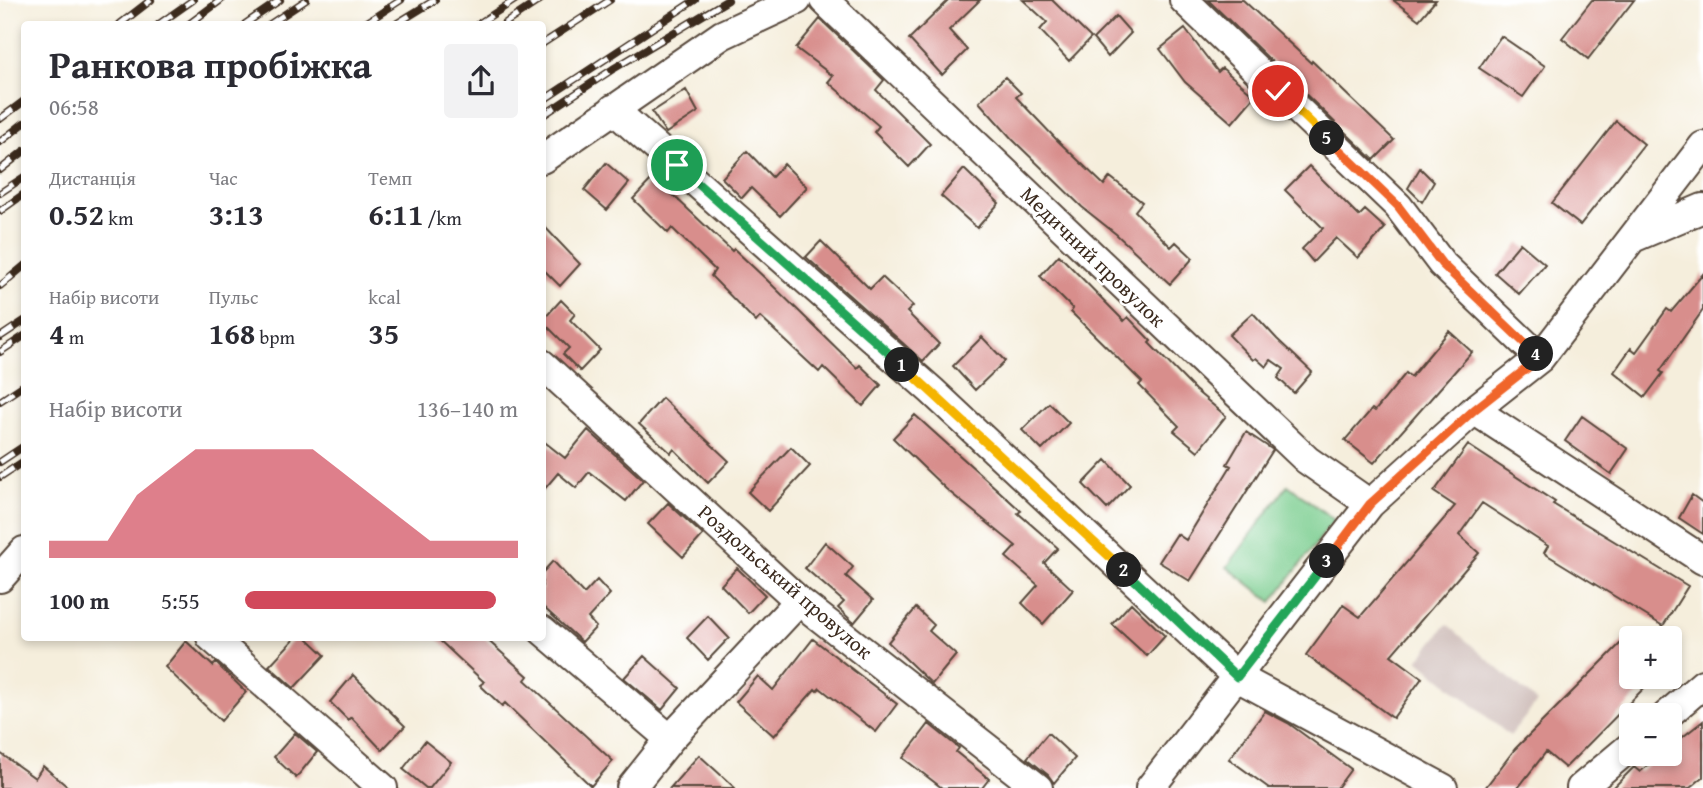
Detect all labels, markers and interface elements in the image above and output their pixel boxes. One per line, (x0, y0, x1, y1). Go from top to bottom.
text: Ранкова пробіжка (49, 36, 372, 92)
button: share (444, 44, 518, 118)
pin (1248, 61, 1308, 121)
icon: check (1259, 72, 1297, 110)
text: 06:58 (49, 90, 99, 123)
pin: 5 (1310, 120, 1344, 156)
text: 5 (1322, 123, 1331, 151)
pin (647, 135, 707, 195)
icon: arrive (658, 146, 696, 184)
text: Дистанція (49, 164, 136, 192)
text: Час (209, 164, 238, 192)
text: Темп (368, 164, 412, 192)
street label: Медичний провулок (1014, 179, 1173, 334)
text: 0.52 (49, 192, 104, 236)
text: 3:13 (209, 192, 264, 236)
text: 6:11 (368, 192, 423, 236)
text: km (104, 204, 133, 232)
text: /km (423, 204, 462, 232)
text: Набір висоти (49, 283, 159, 311)
text: Пульс (209, 283, 258, 311)
text: kcal (368, 283, 401, 311)
text: 4 (49, 311, 65, 355)
text: 168 (209, 311, 255, 355)
text: 35 (368, 311, 399, 355)
text: m (65, 323, 84, 351)
text: bpm (255, 323, 295, 351)
pin: 4 (1518, 336, 1554, 372)
text: 4 (1531, 339, 1540, 367)
pin: 1 (884, 348, 920, 382)
text: 1 (897, 350, 906, 378)
text: Набір висоти (49, 392, 183, 425)
text: 136–140 m (417, 392, 518, 425)
street label: Роздольський провулок (691, 497, 880, 666)
pin: 3 (1310, 544, 1344, 578)
text: 3 (1322, 546, 1331, 574)
pin: 2 (1106, 552, 1142, 588)
text: 2 (1119, 555, 1128, 583)
text: 100 m (49, 584, 110, 617)
text: 5:55 (161, 584, 200, 617)
map controls (1619, 626, 1682, 766)
button: + (1619, 626, 1682, 689)
button: − (1619, 703, 1682, 766)

